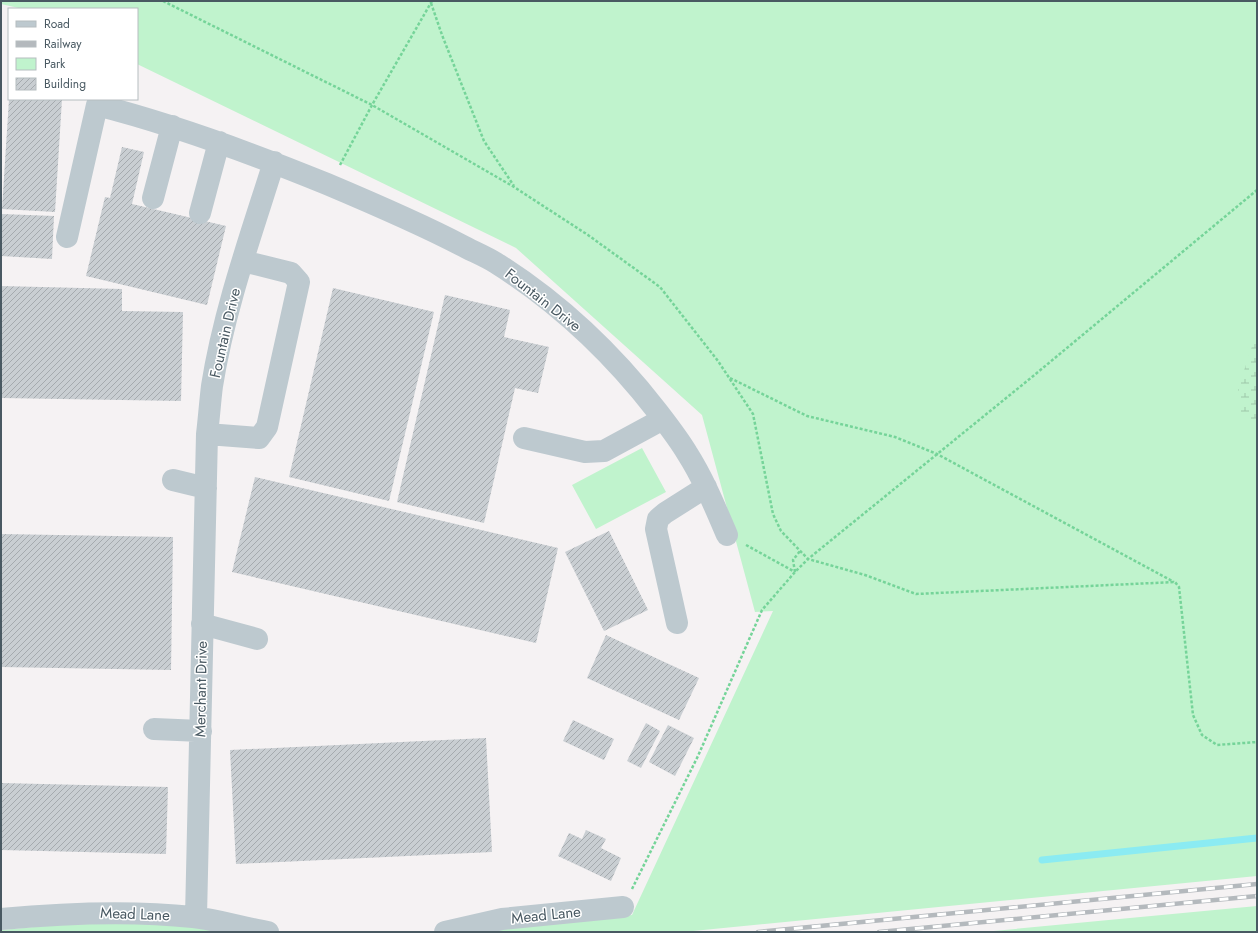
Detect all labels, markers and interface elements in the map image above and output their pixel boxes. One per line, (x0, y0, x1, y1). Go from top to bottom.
legend (8, 8, 138, 100)
text: Road (44, 15, 70, 33)
text: Railway (44, 35, 82, 53)
text: Park (44, 55, 66, 73)
text: Building (44, 75, 86, 93)
street label: Fountain Drive (500, 263, 586, 337)
street label: Fountain Drive (204, 286, 246, 380)
street label: Merchant Drive (189, 640, 213, 737)
street label: Mead Lane (510, 900, 582, 930)
street label: Mead Lane (100, 902, 170, 926)

